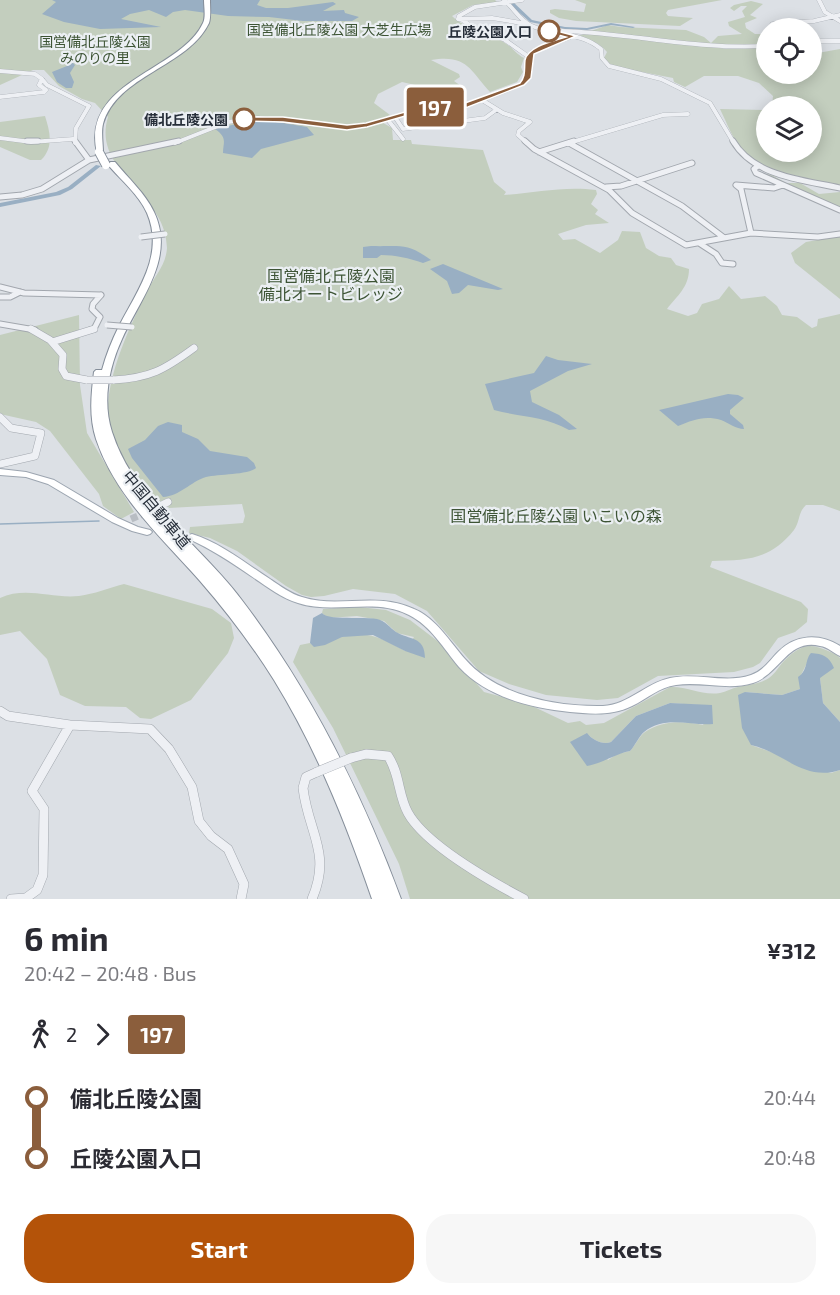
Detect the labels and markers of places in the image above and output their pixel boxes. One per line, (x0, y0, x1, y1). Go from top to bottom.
marker: 丘陵公園入口 (538, 20, 560, 42)
place label: 丘陵公園入口 (448, 23, 532, 40)
marker: 備北丘陵公園 (233, 108, 255, 130)
place label: 備北丘陵公園 (144, 111, 228, 128)

